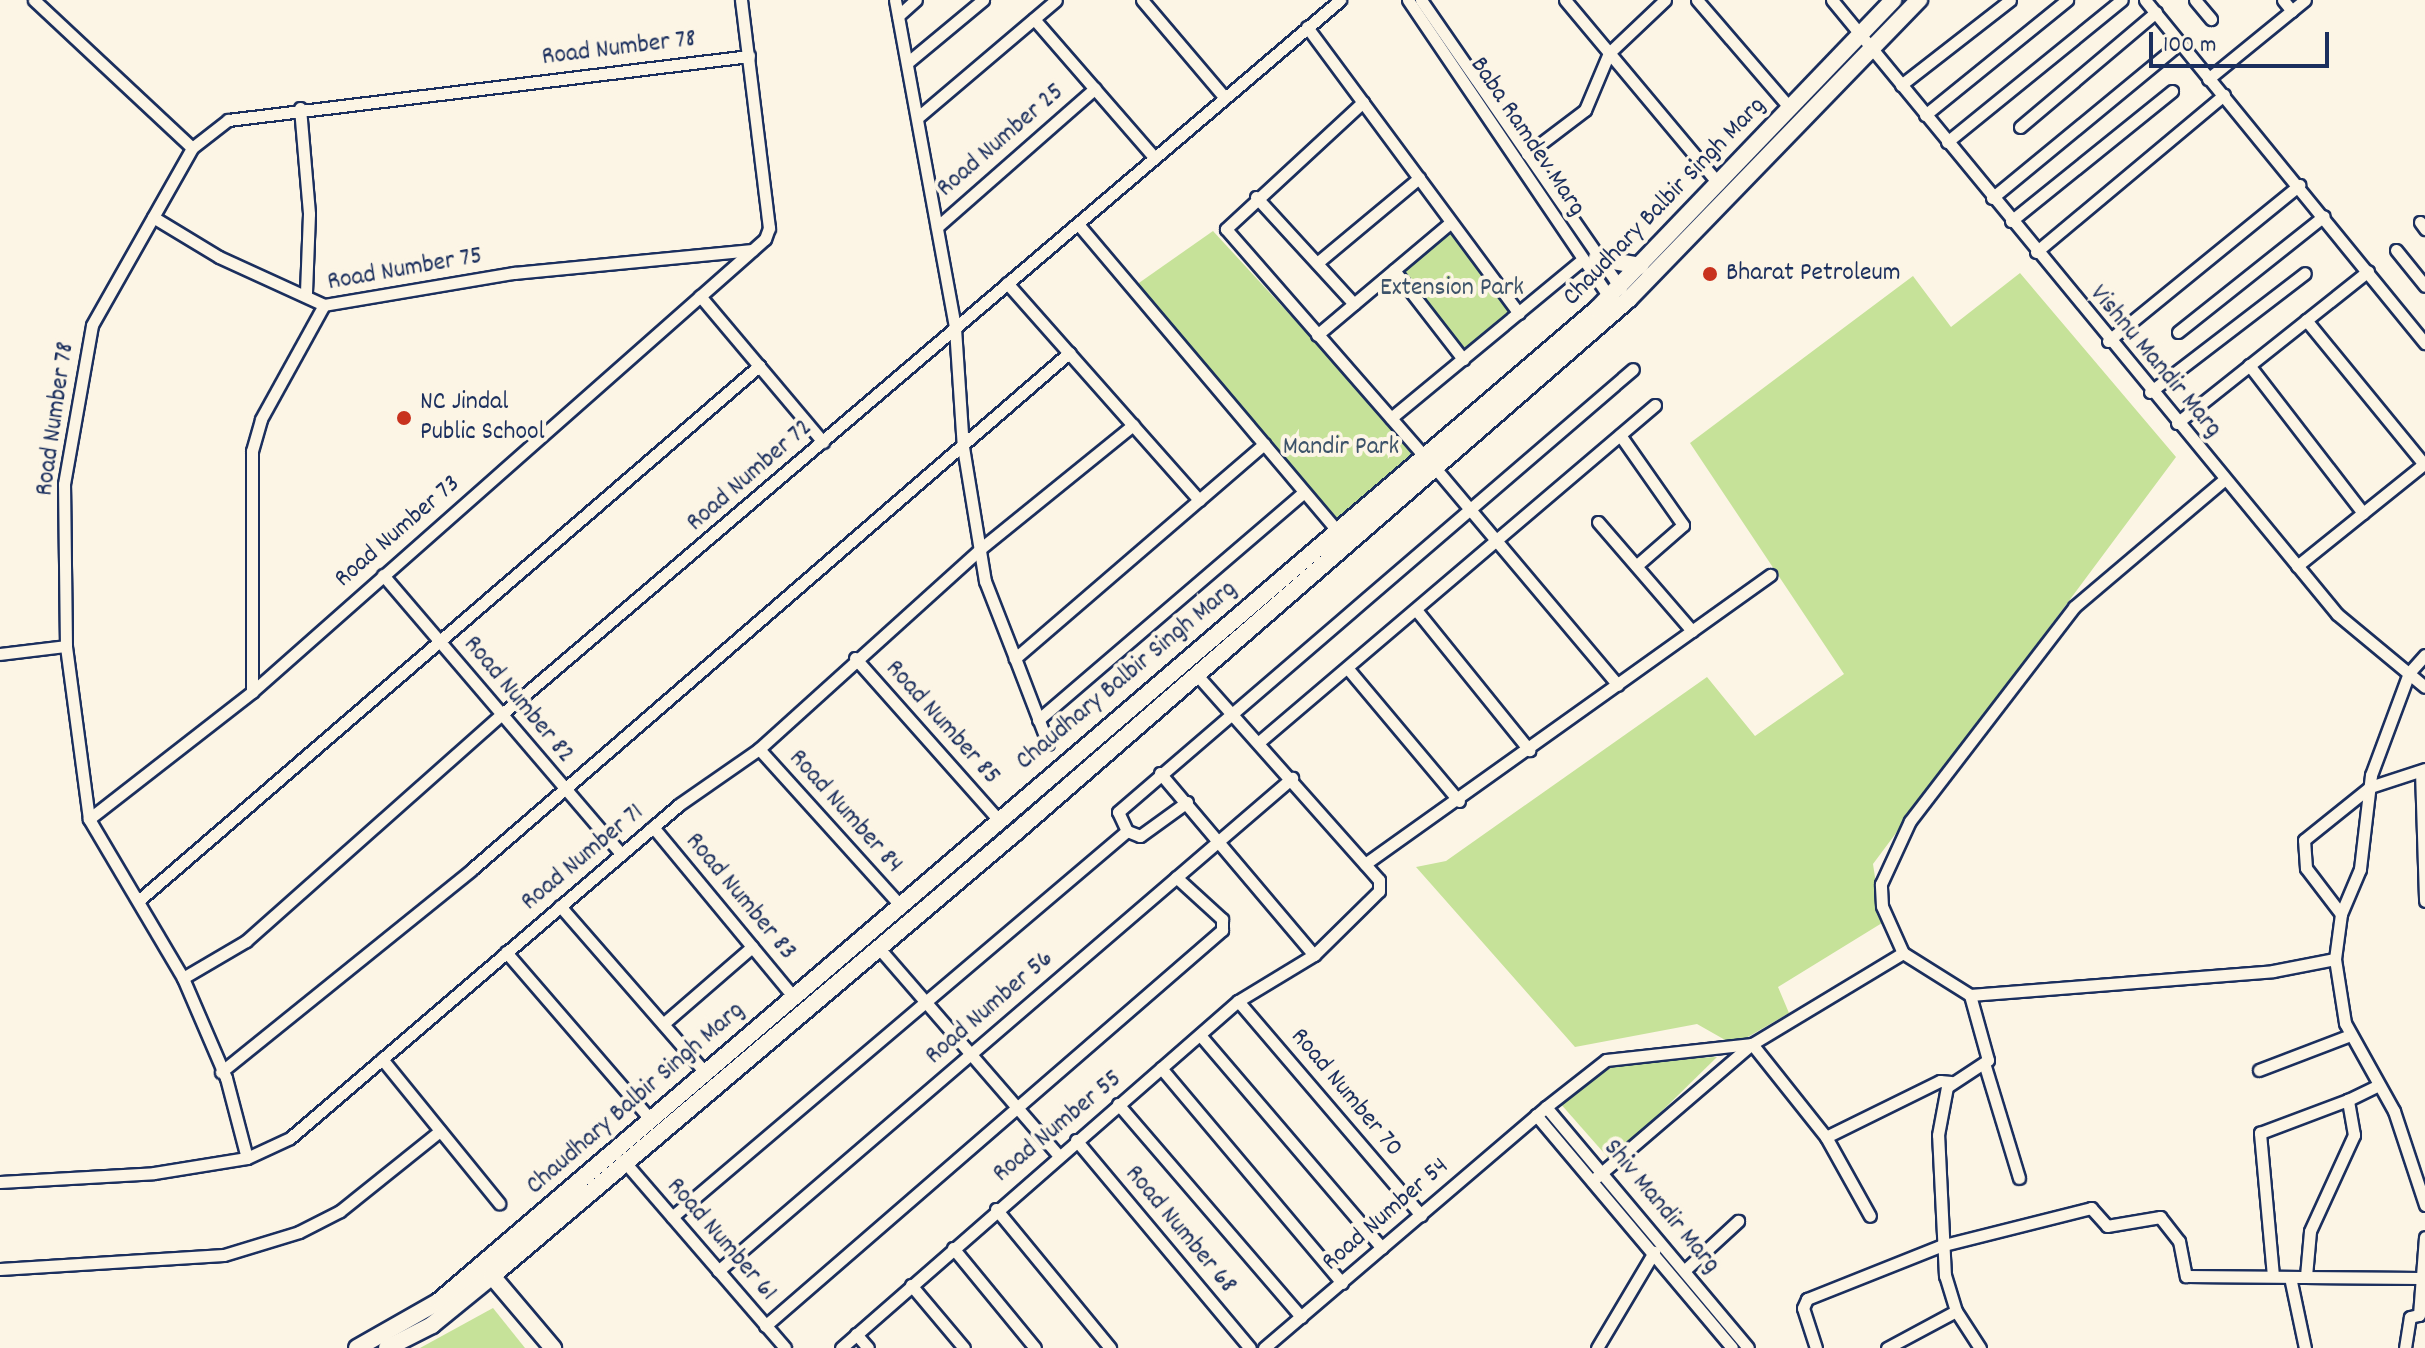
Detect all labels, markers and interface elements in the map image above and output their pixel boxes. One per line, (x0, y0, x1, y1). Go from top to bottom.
scale bar (2153, 16, 2333, 66)
street label: Road Number 78 (540, 24, 698, 74)
text: 100 m (2163, 29, 2216, 63)
street label: Baba Ramdev Marg (1462, 51, 1592, 223)
street label: Road Number 25 (931, 77, 1071, 205)
street label: Chaudhary Balbir Singh Marg (1557, 91, 1773, 313)
street label: Road Number 75 (325, 241, 485, 299)
place label: Bharat Petroleum (1726, 258, 1901, 290)
marker: Bharat Petroleum (1701, 265, 1719, 283)
park label: Extension Park (1380, 273, 1524, 305)
street label: Vishnu Mandir Marg (2082, 279, 2228, 445)
street label: Road Number 78 (30, 340, 82, 498)
place label: NC Jindal Public School (420, 387, 545, 448)
marker: NC Jindal Public School (395, 409, 413, 427)
street label: Road Number 72 (681, 413, 819, 539)
park label: Mandir Park (1283, 432, 1399, 464)
street label: Road Number 73 (329, 469, 467, 595)
street label: Chaudhary Balbir Singh Marg (1010, 574, 1244, 778)
street label: Road Number 82 (456, 630, 580, 770)
street label: Road Number 85 (878, 654, 1006, 792)
street label: Road Number 84 (781, 744, 909, 880)
street label: Road Number 71 (515, 798, 651, 918)
street label: Road Number 83 (678, 827, 802, 967)
street label: Road Number 56 (920, 944, 1060, 1072)
street label: Chaudhary Balbir Singh Marg (521, 996, 751, 1202)
street label: Road Number 70 (1283, 1022, 1409, 1164)
street label: Road Number 55 (987, 1064, 1129, 1190)
street label: Shiv Mandir Marg (1596, 1134, 1726, 1280)
street label: Road Number 54 (1316, 1152, 1456, 1278)
street label: Road Number 68 (1117, 1159, 1243, 1301)
street label: Road Number 61 (659, 1172, 783, 1308)

